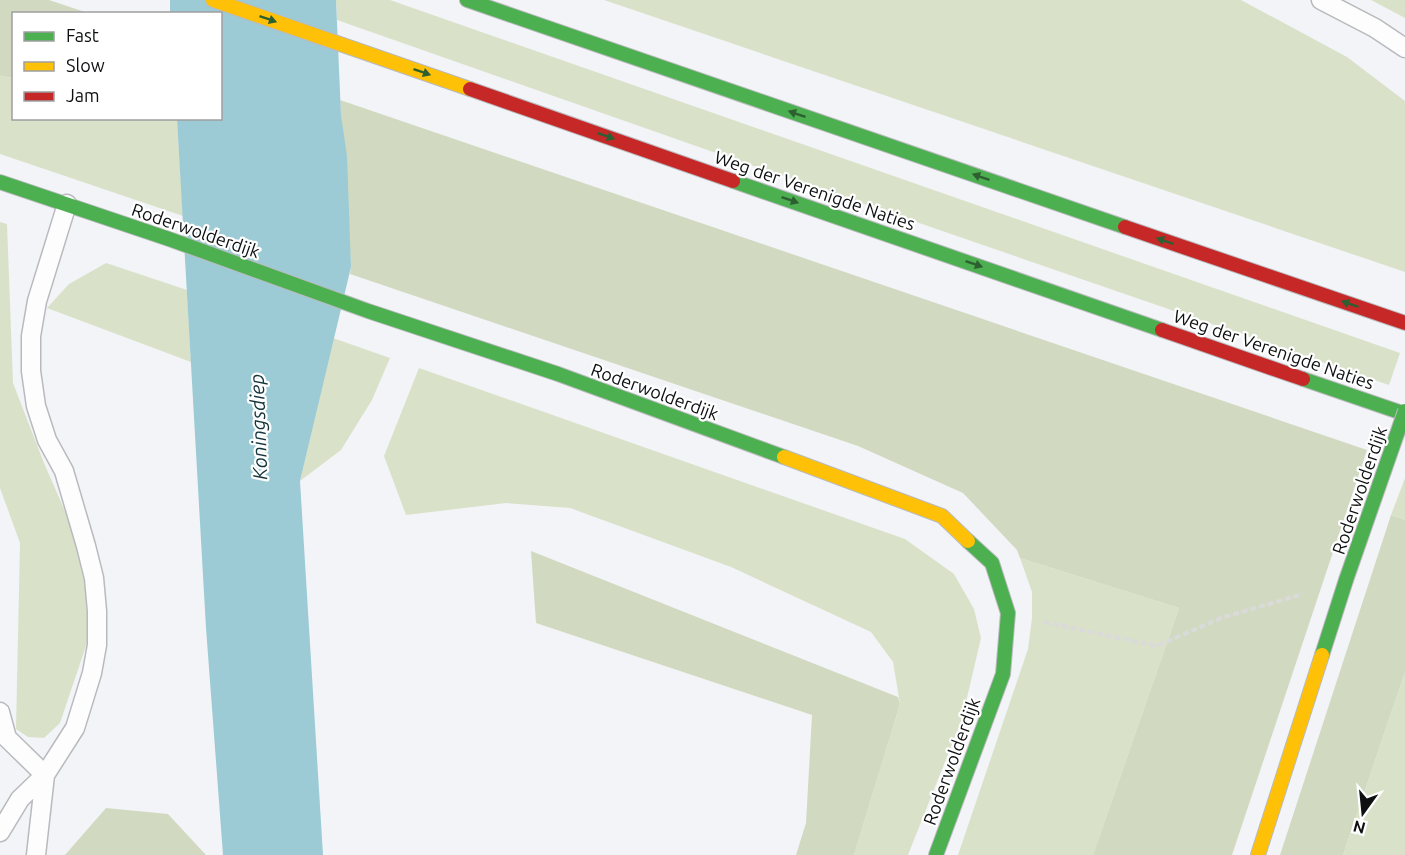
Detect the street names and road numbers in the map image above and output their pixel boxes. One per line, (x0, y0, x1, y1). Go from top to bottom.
street label: Weg der Verenigde Naties (712, 146, 918, 234)
street label: Roderwolderdijk (129, 199, 263, 261)
street label: Weg der Verenigde Naties (1171, 305, 1377, 393)
street label: Roderwolderdijk (589, 359, 721, 423)
street label: Roderwolderdijk (1328, 423, 1390, 557)
street label: Roderwolderdijk (919, 695, 983, 827)

